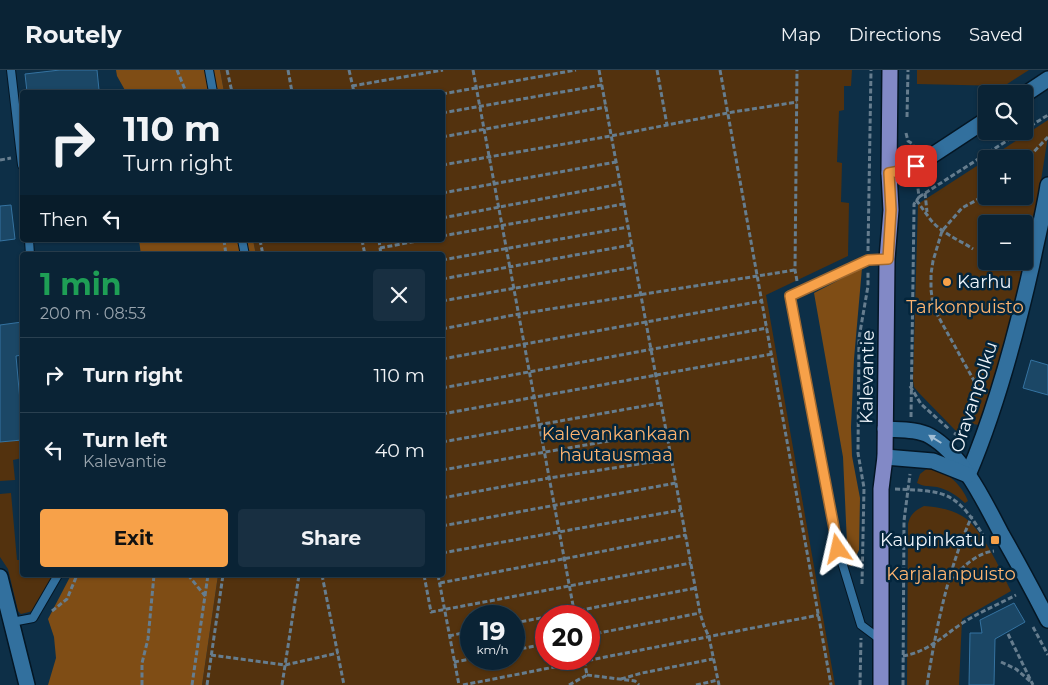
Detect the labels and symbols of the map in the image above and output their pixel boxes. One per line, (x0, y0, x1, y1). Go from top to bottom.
pin (895, 145, 937, 187)
place label: Karhu (957, 271, 1012, 293)
marker: Karhu (941, 276, 953, 288)
park label: Tarkonpuisto (906, 296, 1024, 318)
street label: Kalevantie (855, 330, 879, 424)
street label: Oravanpolku (946, 339, 1002, 455)
park label: Kalevankankaan hautausmaa (542, 423, 690, 466)
one-way arrow (928, 435, 941, 444)
position arrow (811, 522, 863, 574)
place label: Kaupinkatu (880, 529, 985, 551)
marker: Kaupinkatu (989, 534, 1001, 546)
park label: Karjalanpuisto (886, 563, 1016, 585)
speed limit sign: 20 (535, 605, 600, 670)

